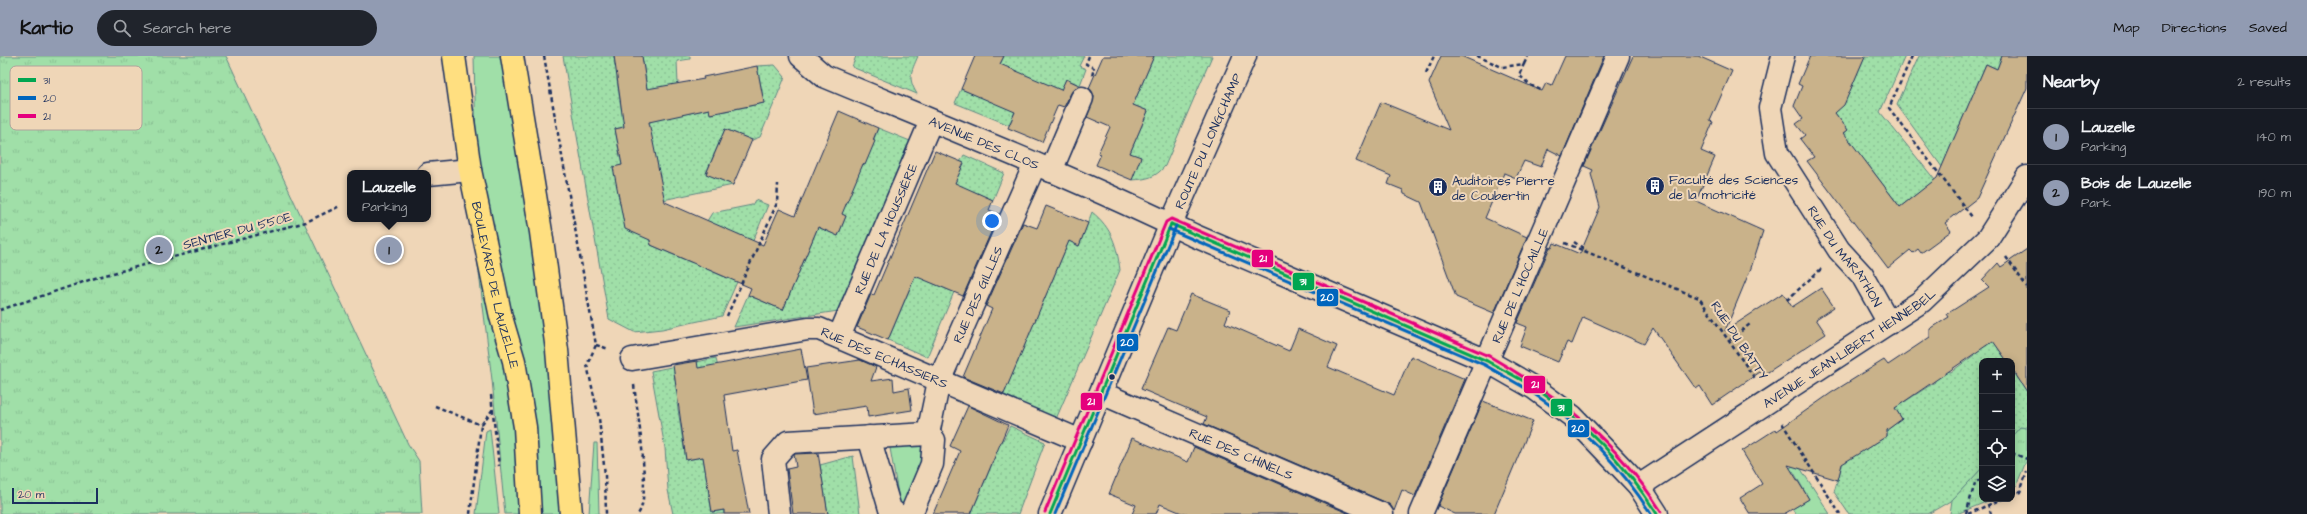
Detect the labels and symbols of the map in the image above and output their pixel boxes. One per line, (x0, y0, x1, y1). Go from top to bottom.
legend (10, 66, 142, 130)
street label: ROUTE DU LONGCHAMP (1171, 70, 1247, 212)
text: 31 (43, 73, 51, 88)
text: 20 (43, 91, 56, 106)
text: 21 (43, 109, 51, 124)
street label: AVENUE DES CLOS (926, 112, 1042, 174)
street label: RUE DE LA HOUSSIÈRE (850, 160, 922, 297)
place label: Faculté des Sciences de la motricité (1669, 171, 1799, 204)
place label: Auditoires Pierre de Coubertin (1452, 172, 1555, 205)
building icon: Faculté des Sciences de la motricité (1644, 175, 1666, 197)
building icon: Auditoires Pierre de Coubertin (1427, 176, 1449, 198)
street label: BOULEVARD DE LAUZELLE (467, 200, 523, 370)
street label: RUE DU MARATHON (1803, 202, 1886, 310)
street label: SENTIER DU 550E (181, 208, 294, 254)
your location (982, 211, 1002, 231)
street label: RUE DE L'HOCAILLE (1488, 225, 1553, 346)
pin: 2 (146, 235, 172, 265)
pin: 1 (376, 235, 402, 265)
street label: RUE DES GILLES (949, 243, 1008, 346)
line badge: 21 (1251, 249, 1274, 268)
text: 21 (1258, 251, 1267, 266)
line badge: 31 (1292, 272, 1315, 291)
text: 31 (1298, 274, 1307, 289)
street label: AVENUE JEAN-LIBERT HENNEBEL (1759, 285, 1940, 413)
line badge: 20 (1316, 288, 1339, 307)
text: 20 (1319, 290, 1334, 305)
street label: RUE DU BATTY (1706, 298, 1772, 383)
street label: RUE DES ECHASSIERS (818, 323, 951, 393)
line badge: 20 (1116, 333, 1139, 352)
text: 20 (1119, 335, 1134, 350)
unlabelled marker (1107, 372, 1117, 382)
line badge: 21 (1523, 375, 1546, 394)
text: 21 (1530, 377, 1539, 392)
line badge: 21 (1080, 392, 1103, 411)
text: 21 (1086, 394, 1095, 409)
line badge: 31 (1550, 398, 1573, 417)
text: 31 (1556, 400, 1565, 415)
line badge: 20 (1567, 419, 1590, 438)
text: 20 (1570, 421, 1585, 436)
street label: RUE DES CHINELS (1186, 424, 1296, 485)
scale bar (12, 486, 98, 505)

